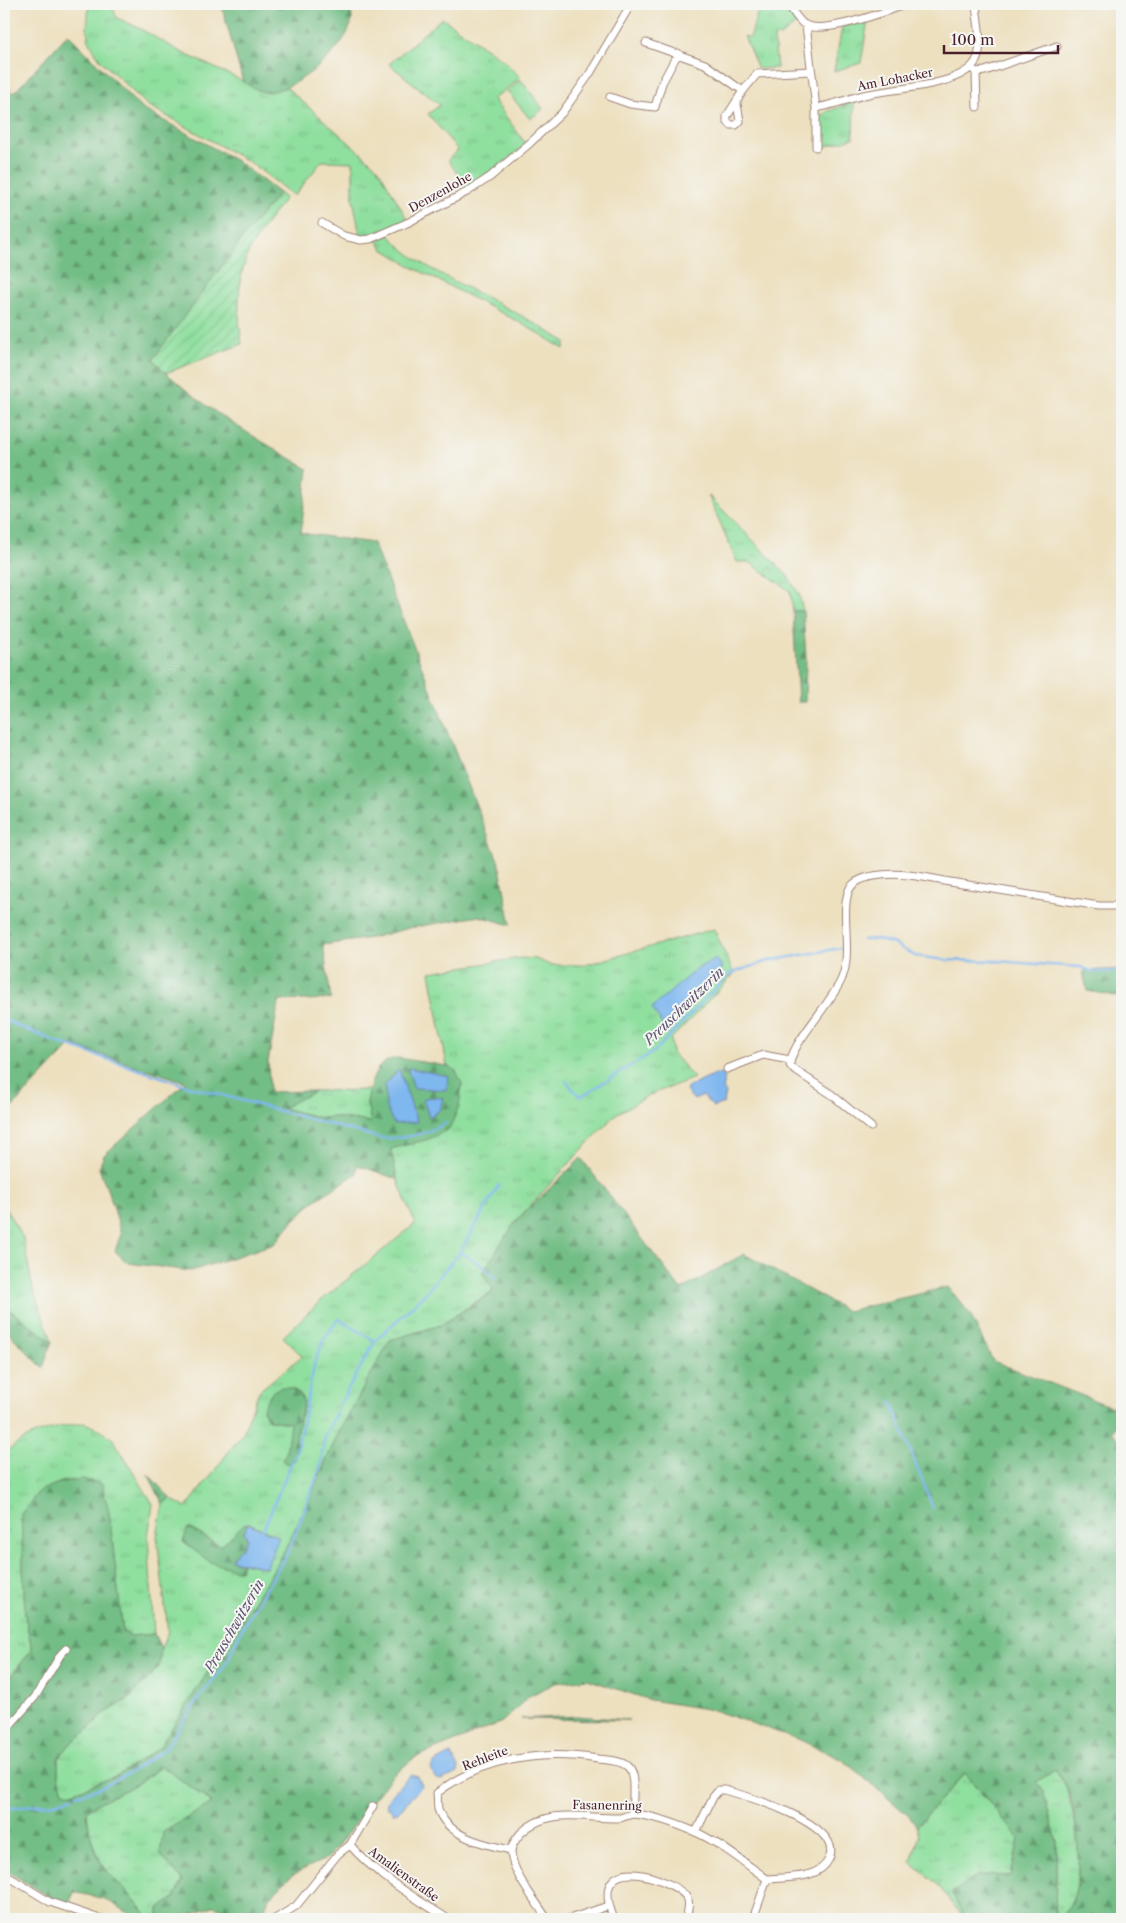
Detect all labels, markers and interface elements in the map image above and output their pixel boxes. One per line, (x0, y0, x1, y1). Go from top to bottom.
scale bar (944, 22, 1057, 54)
text: 100 m (951, 30, 994, 49)
street label: Am Lohacker (855, 64, 934, 94)
street label: Denzenlohe (406, 168, 474, 215)
water label: Preuschwitzerin (639, 963, 728, 1050)
water label: Preuschwitzerin (200, 1576, 268, 1677)
street label: Rehleite (460, 1742, 510, 1774)
street label: Fasanenring (572, 1797, 643, 1813)
street label: Amalienstraße (365, 1843, 442, 1905)

